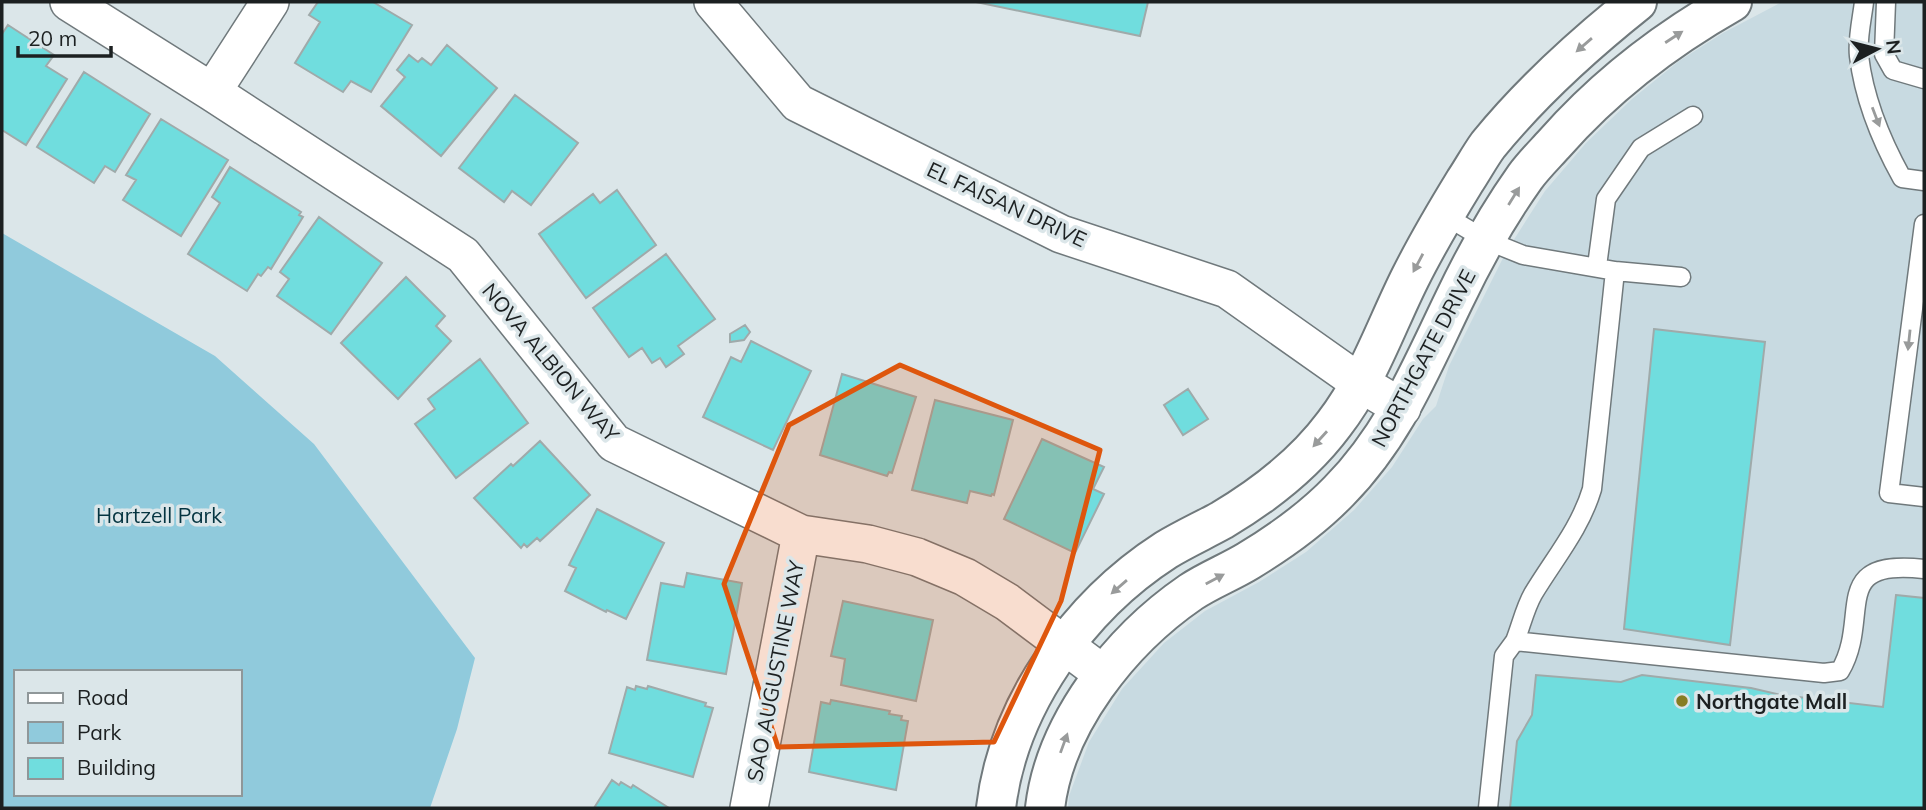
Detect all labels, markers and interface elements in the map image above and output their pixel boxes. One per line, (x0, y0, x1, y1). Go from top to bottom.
scale bar (18, 14, 110, 58)
north arrow (1842, 14, 1912, 84)
text: 20 m (28, 25, 77, 51)
one-way arrow (1664, 30, 1684, 43)
one-way arrow (1575, 37, 1593, 53)
text: N (1881, 38, 1907, 56)
one-way arrow (1870, 106, 1881, 127)
street label: EL FAISAN DRIVE (923, 156, 1091, 252)
one-way arrow (1507, 186, 1520, 206)
one-way arrow (1412, 253, 1424, 273)
street label: NORTHGATE DRIVE (1365, 265, 1481, 451)
street label: NOVA ALBION WAY (477, 277, 625, 447)
one-way arrow (1903, 329, 1914, 351)
one-way arrow (1313, 430, 1329, 447)
park label: Hartzell Park (96, 502, 222, 528)
street label: SAO AUGUSTINE WAY (741, 558, 809, 784)
one-way arrow (1205, 573, 1225, 585)
one-way arrow (1110, 579, 1127, 594)
legend (14, 670, 242, 796)
text: Road (77, 684, 128, 710)
place label: Northgate Mall (1696, 688, 1847, 714)
marker: Northgate Mall (1674, 693, 1690, 709)
text: Park (77, 719, 121, 745)
one-way arrow (1059, 733, 1070, 754)
text: Building (77, 754, 156, 780)

